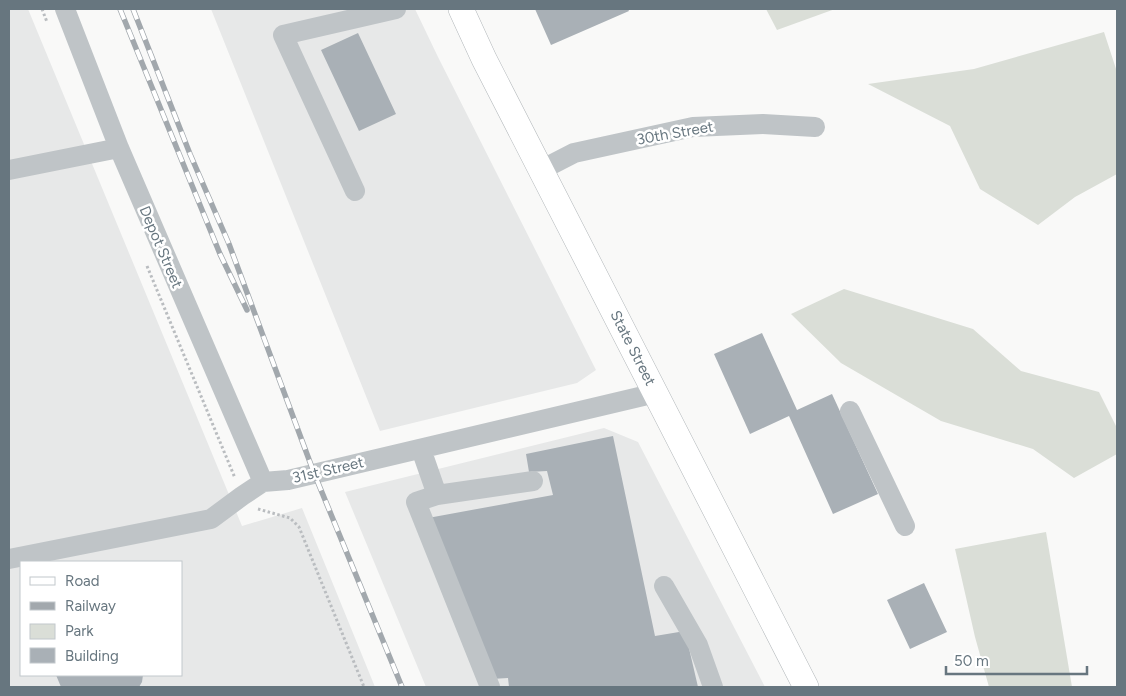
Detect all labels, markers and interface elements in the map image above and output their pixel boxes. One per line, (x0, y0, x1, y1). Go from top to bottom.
street label: 30th Street (635, 117, 715, 149)
street label: Depot Street (136, 203, 186, 291)
street label: State Street (606, 307, 660, 389)
street label: 31st Street (291, 453, 366, 487)
legend (20, 561, 182, 676)
text: Road (65, 572, 100, 590)
text: Railway (65, 597, 116, 615)
text: Park (65, 622, 94, 640)
scale bar (946, 644, 1087, 676)
text: Building (65, 647, 119, 665)
text: 50 m (954, 652, 989, 670)

